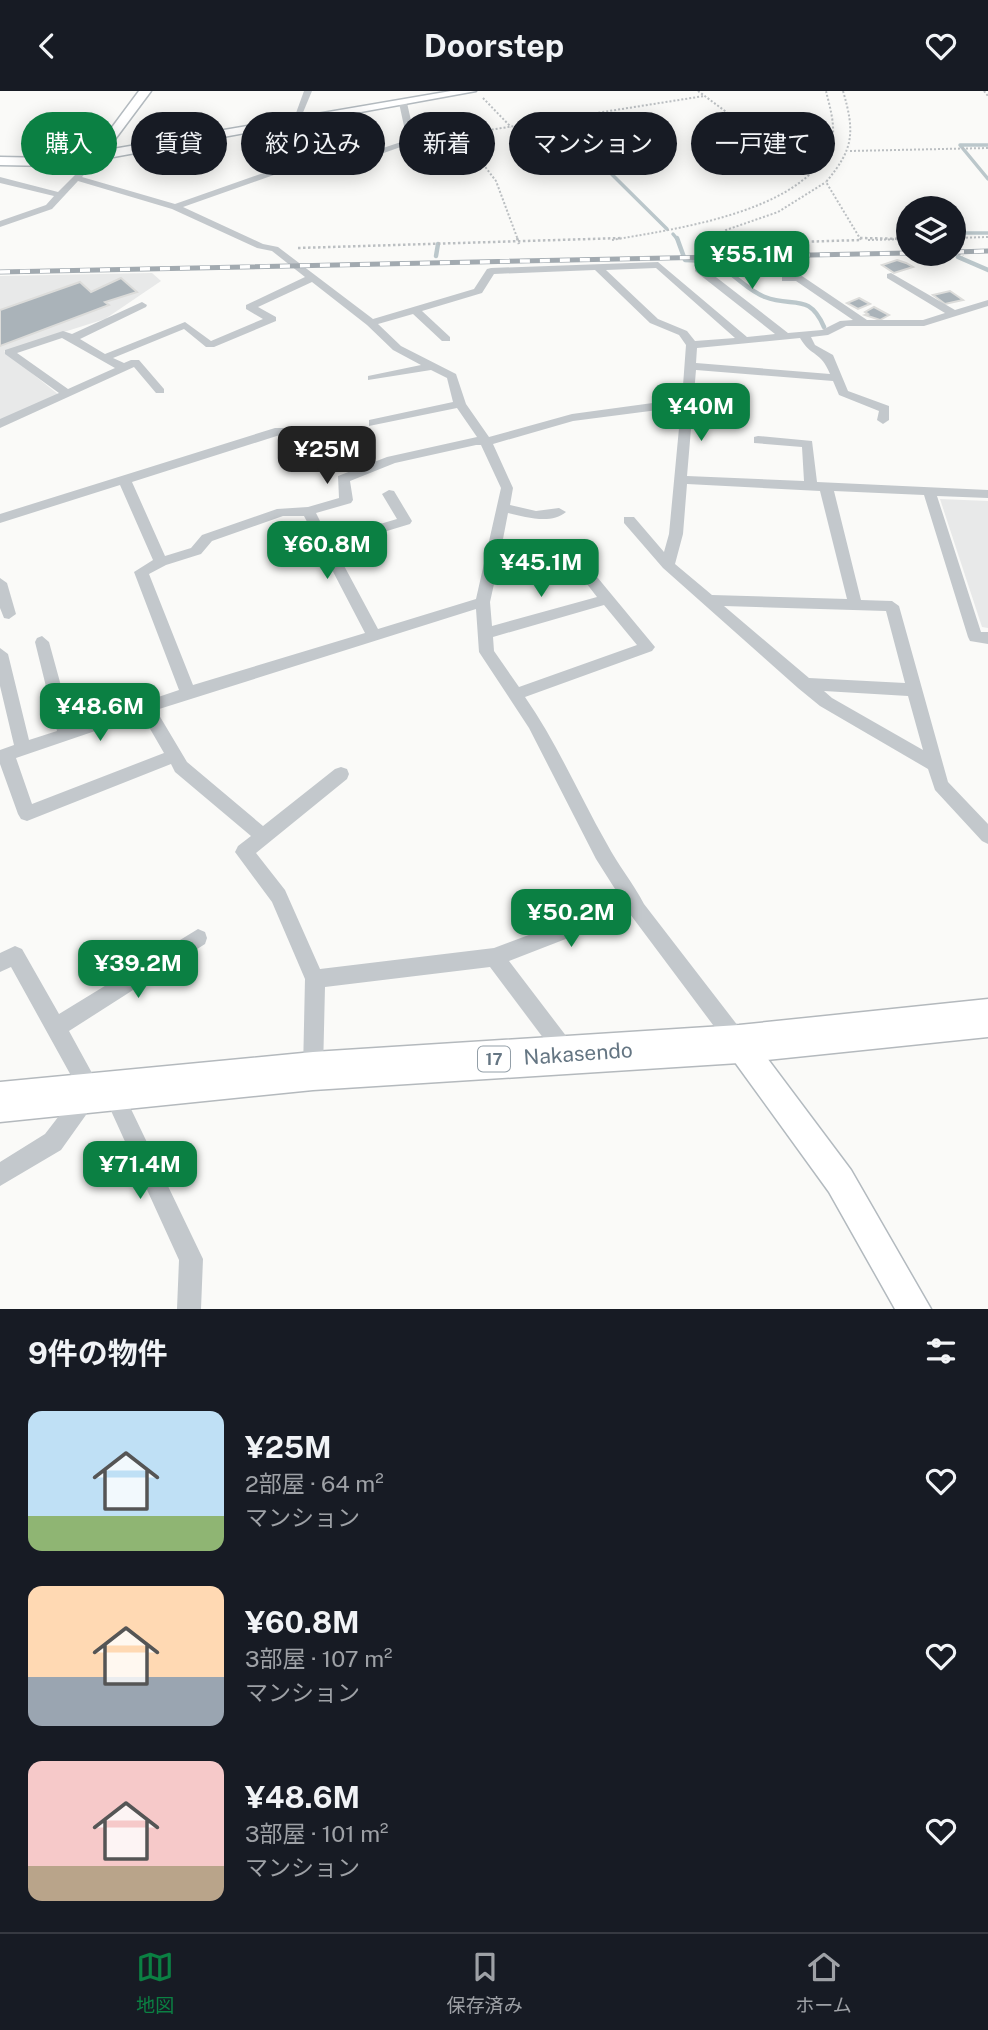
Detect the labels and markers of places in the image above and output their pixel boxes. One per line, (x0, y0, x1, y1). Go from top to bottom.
pin: ¥55.1M (695, 231, 809, 291)
pin: ¥40M (660, 383, 742, 443)
pin: ¥25M (286, 427, 368, 486)
pin: ¥60.8M (270, 521, 384, 581)
pin: ¥45.1M (484, 539, 598, 599)
pin: ¥48.6M (43, 683, 157, 743)
pin: ¥50.2M (514, 889, 628, 949)
pin: ¥39.2M (81, 941, 195, 1000)
pin: ¥71.4M (83, 1141, 197, 1201)

